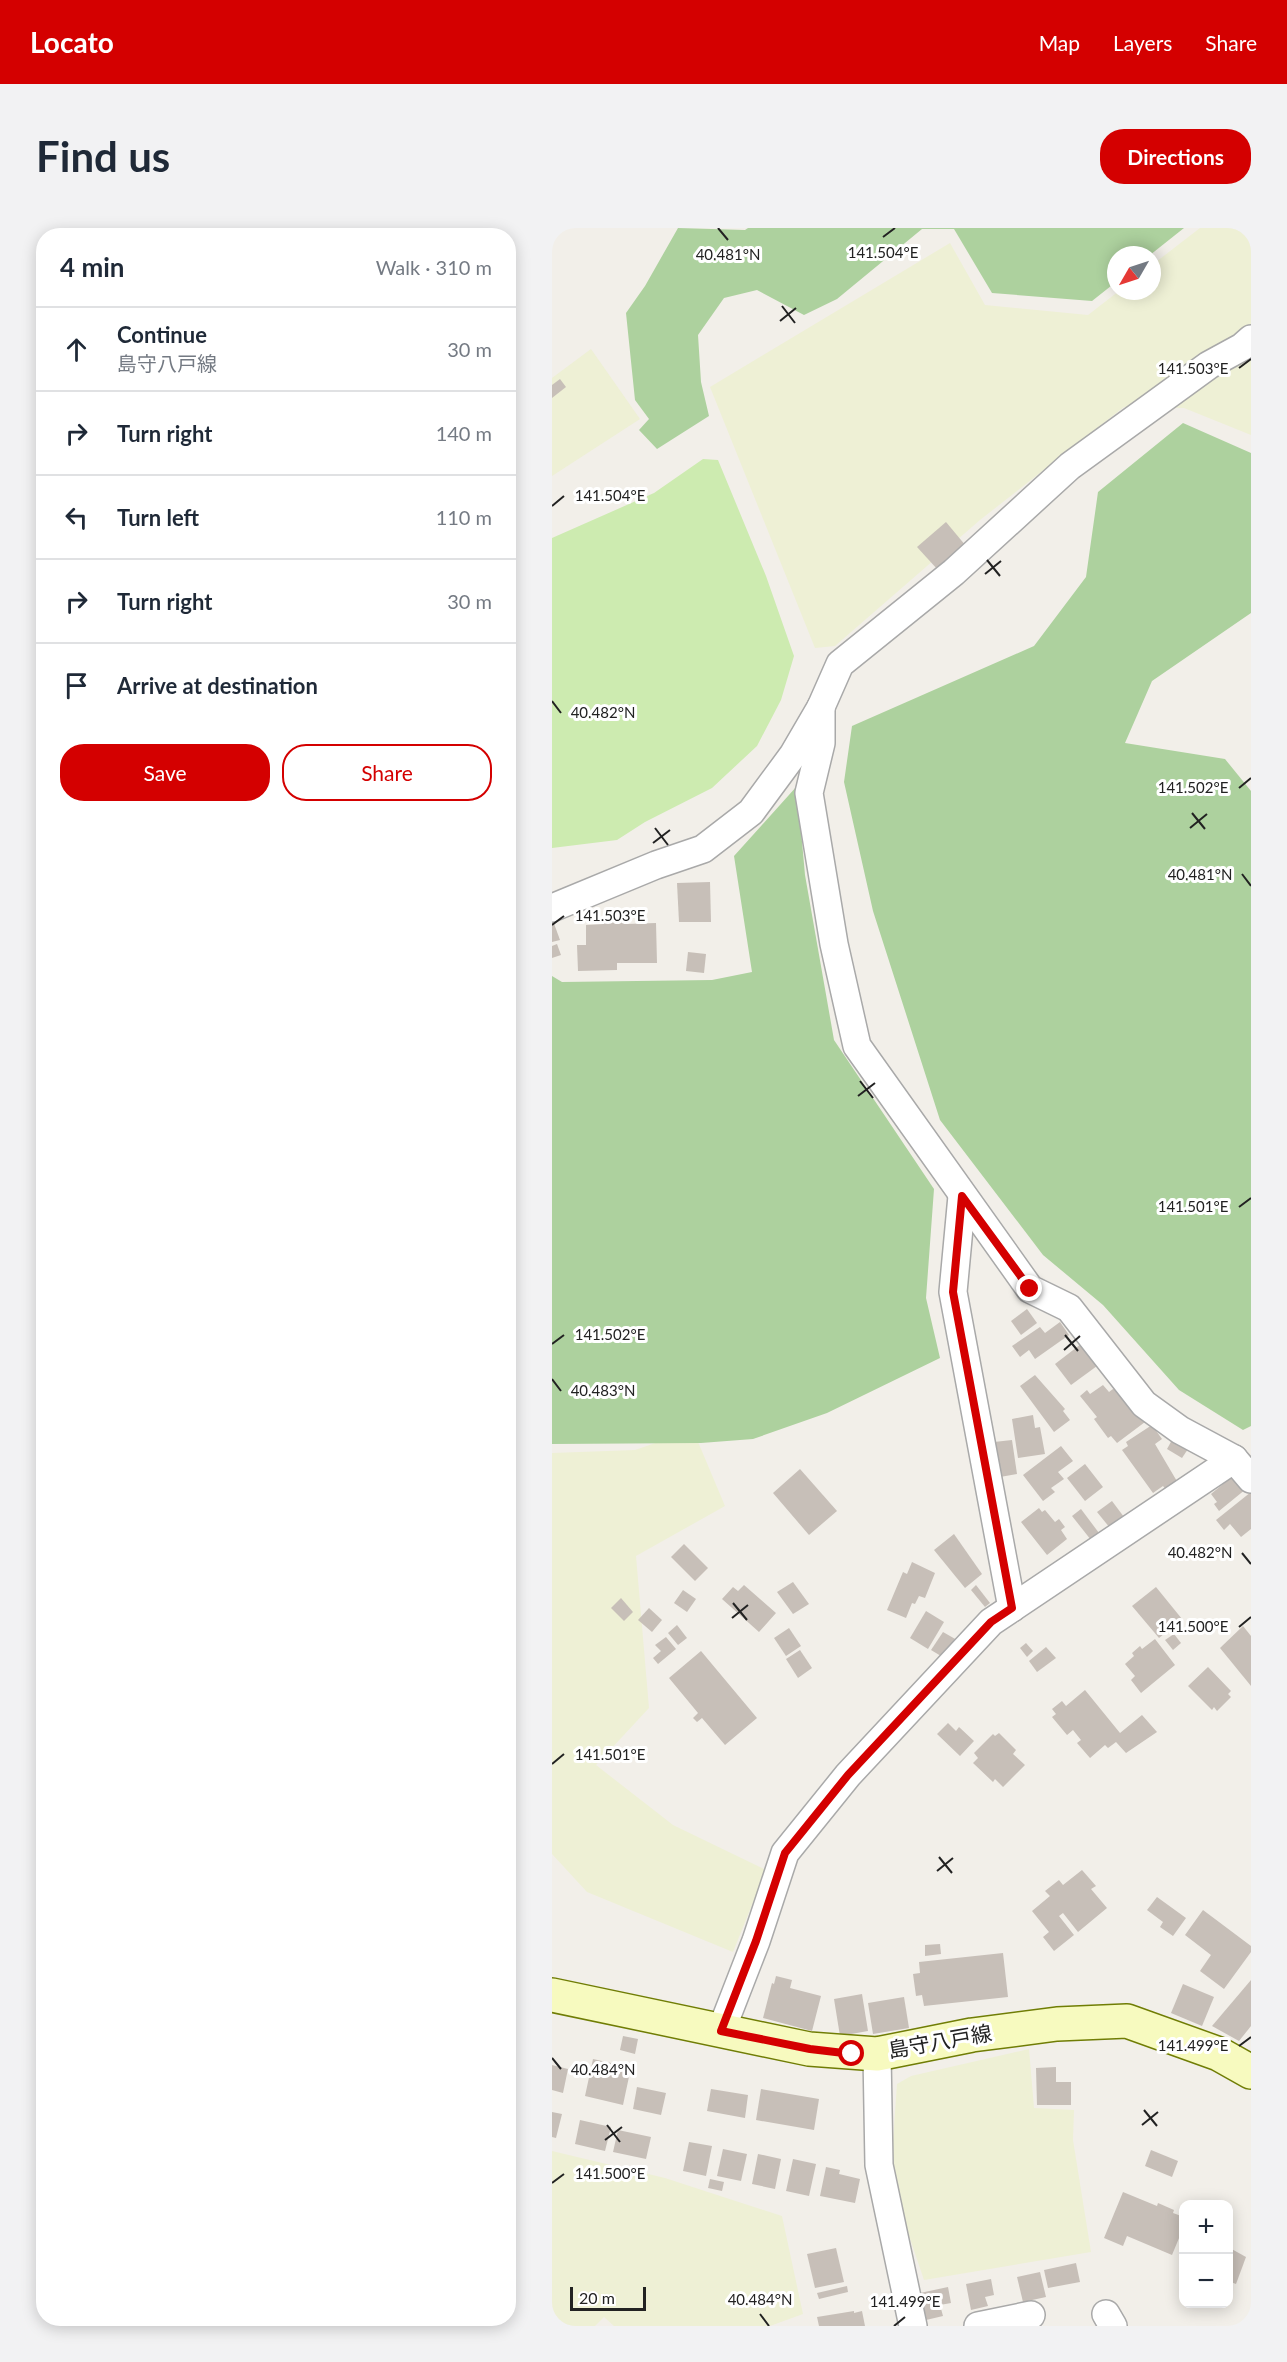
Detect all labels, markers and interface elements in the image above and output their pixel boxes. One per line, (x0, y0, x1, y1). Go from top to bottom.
text: Locato (30, 25, 114, 59)
text: Map (1039, 30, 1080, 55)
text: Layers (1113, 30, 1172, 55)
text: Share (1205, 30, 1257, 55)
button: Directions (1100, 129, 1251, 184)
text: Find us (36, 131, 170, 181)
text: 141.504°E (848, 243, 918, 261)
text: 40.481°N (696, 245, 760, 263)
north arrow (1107, 246, 1161, 300)
text: 4 min (60, 251, 124, 283)
text: Walk · 310 m (376, 255, 492, 279)
text: Continue (117, 321, 207, 348)
icon: ahead (60, 333, 93, 366)
text: 30 m (447, 337, 492, 361)
text: 島守八戸線 (117, 351, 217, 375)
text: 141.503°E (1158, 359, 1228, 377)
icon: right (60, 417, 93, 450)
text: Turn right (117, 420, 212, 447)
text: 140 m (436, 421, 492, 445)
text: 141.504°E (575, 486, 645, 504)
icon: left (60, 501, 93, 534)
text: Turn left (117, 504, 199, 531)
text: 110 m (436, 505, 492, 529)
icon: right (60, 585, 93, 618)
text: Turn right (117, 588, 212, 615)
text: 30 m (447, 589, 492, 613)
icon: arrive (60, 669, 93, 702)
text: Arrive at destination (117, 672, 318, 699)
text: 40.482°N (571, 703, 635, 721)
button: Save (60, 744, 270, 801)
button: Share (282, 744, 492, 801)
text: 141.502°E (1158, 778, 1228, 796)
text: 40.481°N (1168, 865, 1232, 883)
text: 141.503°E (575, 906, 645, 924)
text: 141.501°E (1158, 1197, 1228, 1215)
route end (1016, 1275, 1042, 1301)
text: 141.502°E (575, 1325, 645, 1343)
text: 40.483°N (571, 1381, 635, 1399)
text: 40.482°N (1168, 1543, 1232, 1561)
text: 141.500°E (1158, 1617, 1228, 1635)
text: 141.501°E (575, 1745, 645, 1763)
street label: 島守八戸線 (886, 2019, 994, 2062)
text: 141.499°E (1158, 2036, 1228, 2054)
route start (838, 2040, 864, 2066)
text: 40.484°N (571, 2060, 635, 2078)
text: 141.500°E (575, 2164, 645, 2182)
map controls (1179, 2200, 1233, 2308)
button: + (1179, 2200, 1233, 2254)
button: − (1179, 2254, 1233, 2308)
scale bar (570, 2284, 646, 2312)
text: 20 m (579, 2288, 615, 2307)
text: 40.484°N (728, 2290, 792, 2308)
text: 141.499°E (870, 2292, 940, 2310)

